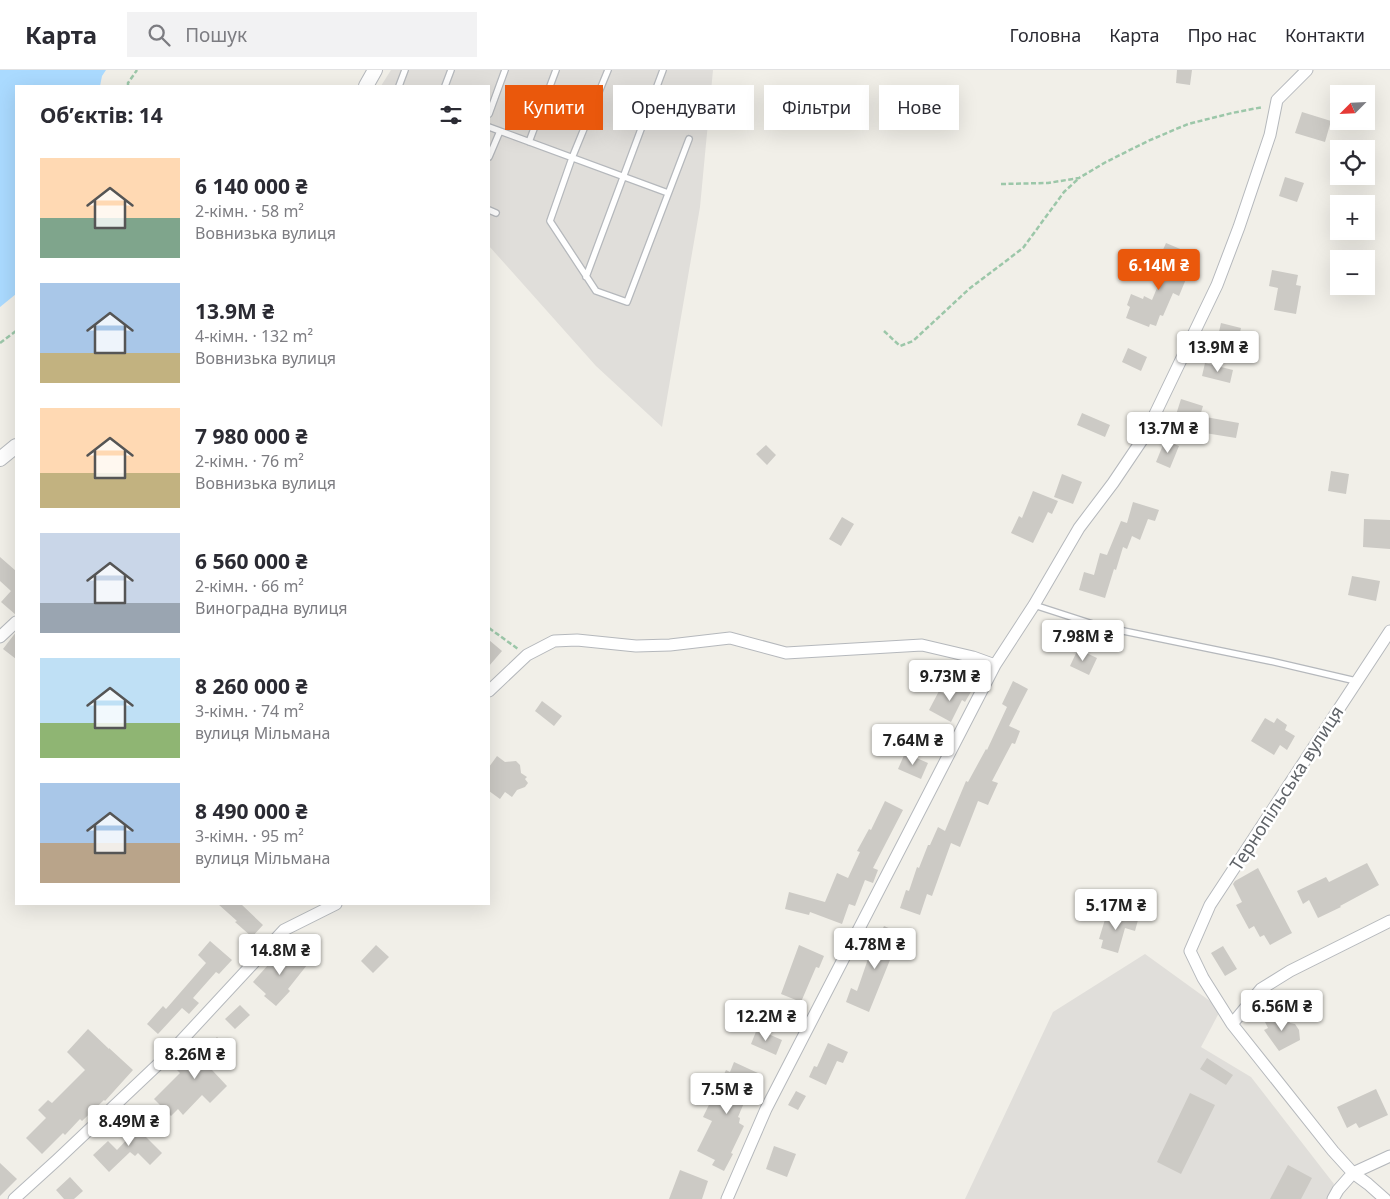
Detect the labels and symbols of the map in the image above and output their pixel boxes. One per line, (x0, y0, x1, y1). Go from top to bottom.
north arrow (1330, 85, 1375, 130)
pin: 6.14M ₴ (1113, 248, 1205, 291)
pin: 13.9M ₴ (1172, 330, 1264, 373)
pin: 13.7M ₴ (1122, 412, 1214, 454)
pin: 7.98M ₴ (1037, 620, 1129, 662)
pin: 9.73M ₴ (904, 660, 996, 702)
street label: Тернопільська вулиця (1224, 701, 1348, 875)
pin: 7.64M ₴ (867, 724, 959, 766)
pin: 5.17M ₴ (1070, 888, 1162, 931)
pin: 4.78M ₴ (829, 928, 921, 970)
pin: 14.8M ₴ (234, 934, 326, 976)
pin: 6.56M ₴ (1236, 990, 1328, 1032)
pin: 12.2M ₴ (720, 1000, 812, 1042)
pin: 8.26M ₴ (149, 1038, 241, 1080)
pin: 7.5M ₴ (686, 1072, 768, 1115)
pin: 8.49M ₴ (83, 1104, 175, 1147)

